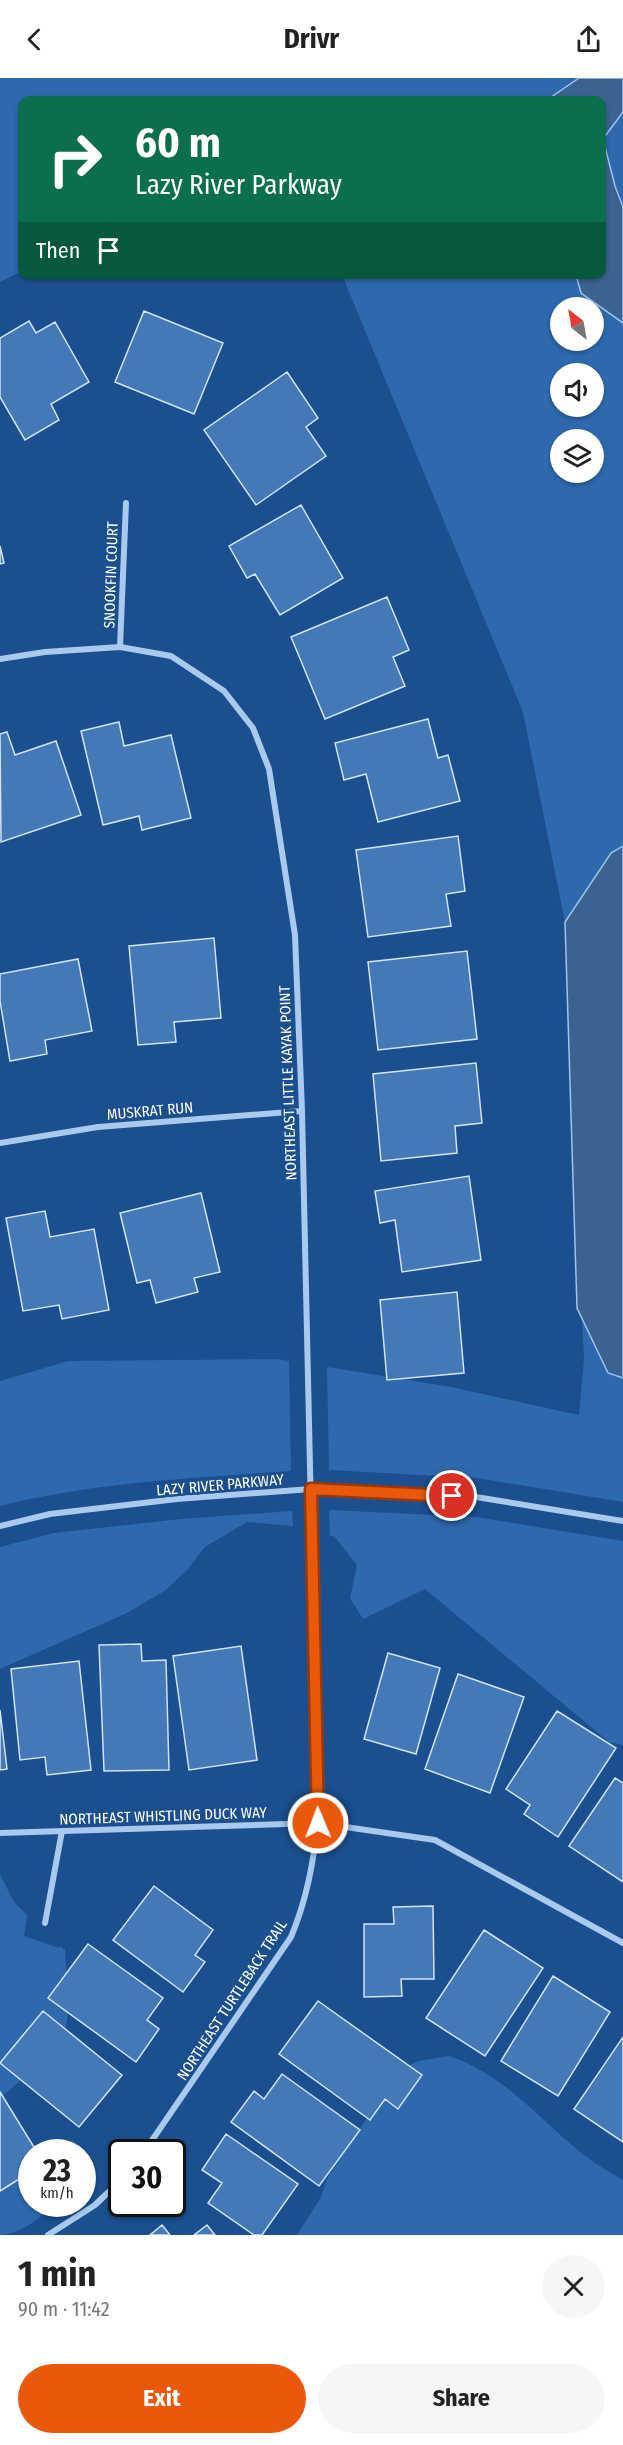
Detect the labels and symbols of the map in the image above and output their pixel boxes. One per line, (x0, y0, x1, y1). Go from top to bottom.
north arrow (550, 297, 604, 351)
street label: SNOOKFIN COURT (100, 521, 122, 629)
street label: NORTHEAST LITTLE KAYAK POINT (276, 985, 300, 1181)
street label: MUSKRAT RUN (106, 1098, 194, 1124)
street label: LAZY RIVER PARKWAY (156, 1470, 285, 1500)
pin (426, 1470, 477, 1521)
position arrow (286, 1791, 350, 1855)
street label: NORTHEAST WHISTLING DUCK WAY (59, 1803, 268, 1829)
street label: NORTHEAST TURTLEBACK TRAIL (173, 1916, 291, 2084)
speed limit sign: 30 (108, 2139, 186, 2217)

